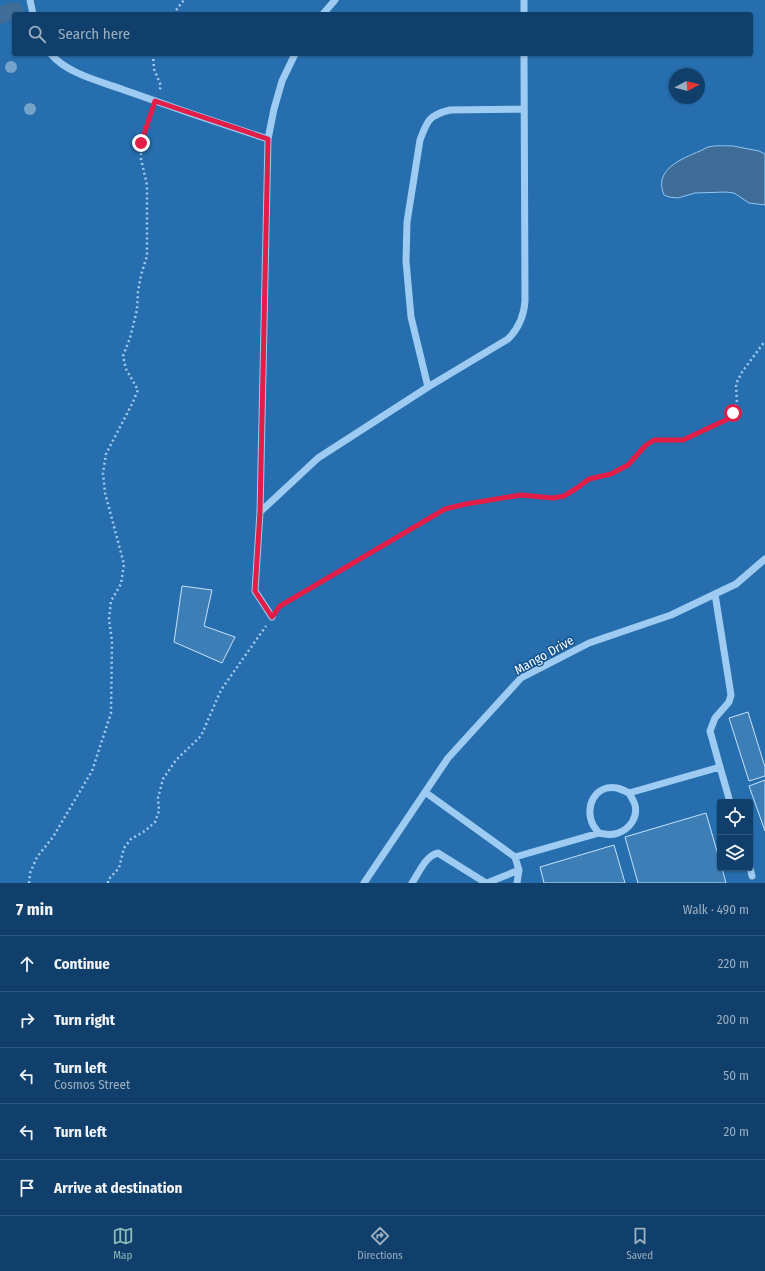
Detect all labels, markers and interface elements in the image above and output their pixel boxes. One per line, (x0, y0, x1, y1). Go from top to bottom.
search box (12, 12, 753, 56)
icon: search (26, 23, 48, 45)
text: Search here (58, 25, 130, 43)
north arrow (669, 68, 705, 104)
route end (132, 134, 150, 152)
route start (724, 404, 742, 422)
street label: Mango Drive (512, 632, 576, 678)
map controls (717, 799, 753, 871)
button: locate (717, 799, 753, 835)
button: layers (717, 835, 753, 871)
text: 7 min (16, 899, 53, 920)
text: Walk · 490 m (683, 902, 749, 917)
icon: ahead (16, 953, 38, 975)
text: Continue (54, 955, 110, 973)
text: 220 m (718, 956, 749, 971)
icon: right (16, 1009, 38, 1031)
text: Turn right (54, 1011, 115, 1029)
text: 200 m (717, 1012, 749, 1027)
text: Turn left (54, 1059, 107, 1077)
icon: left (16, 1065, 38, 1087)
text: 50 m (723, 1068, 749, 1083)
text: Cosmos Street (54, 1077, 130, 1092)
icon: left (16, 1121, 38, 1143)
text: Turn left (54, 1123, 107, 1141)
text: 20 m (723, 1124, 749, 1139)
icon: arrive (16, 1177, 38, 1199)
text: Arrive at destination (54, 1179, 182, 1197)
tab: Map (112, 1225, 134, 1262)
tab: Directions (357, 1225, 403, 1262)
tab: Saved (626, 1225, 653, 1262)

